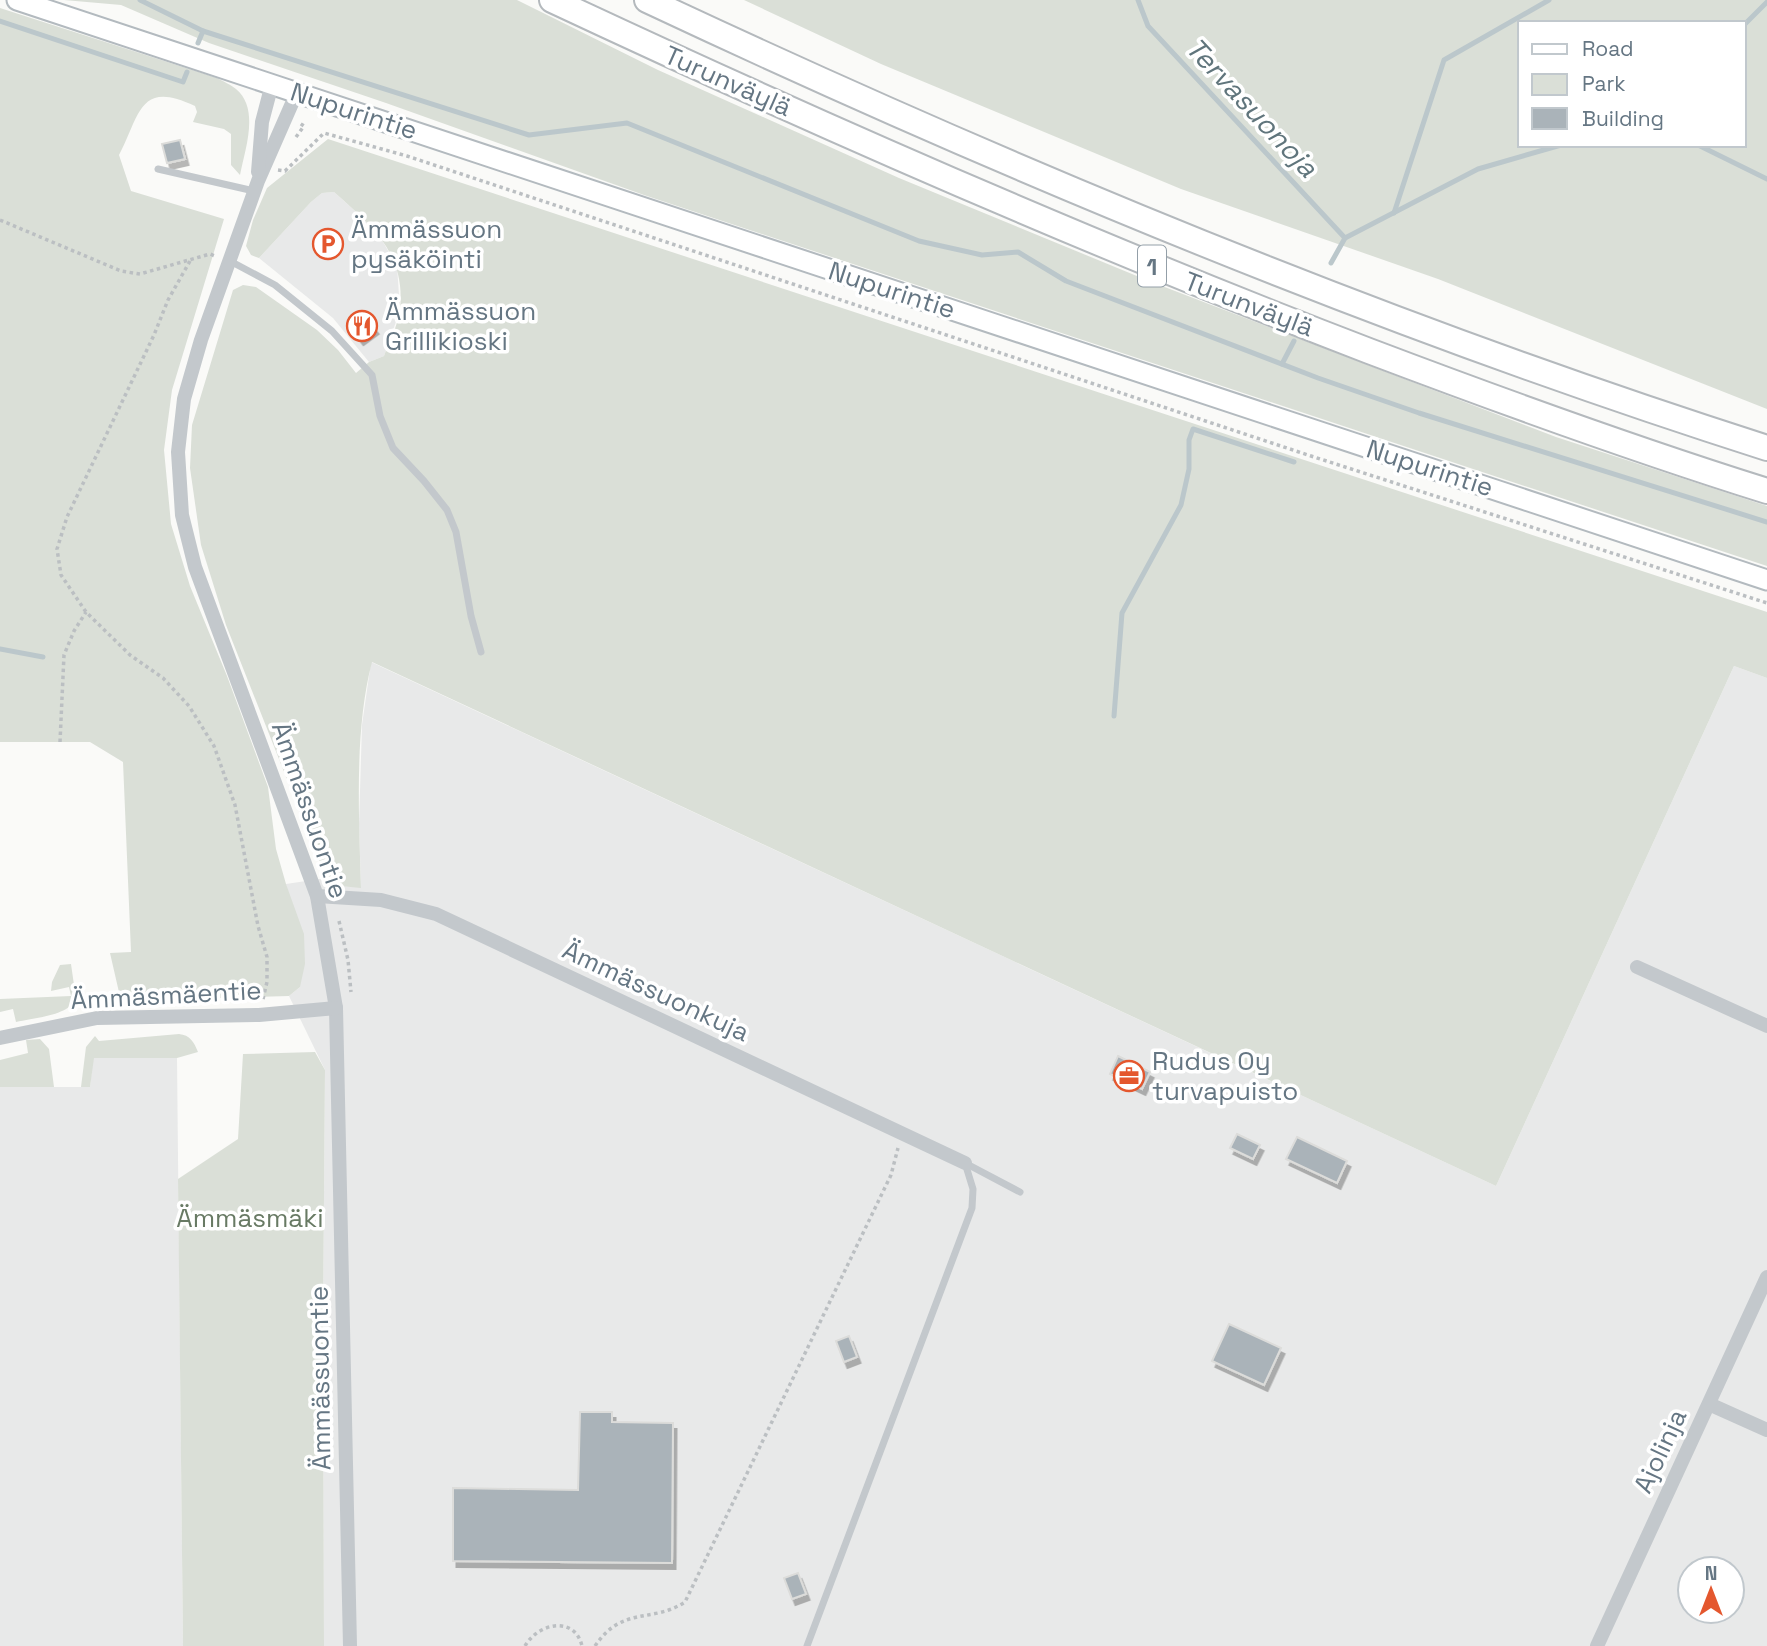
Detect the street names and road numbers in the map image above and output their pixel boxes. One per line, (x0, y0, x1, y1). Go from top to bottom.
street label: Turunväylä (659, 38, 797, 124)
street label: Nupurintie (286, 75, 422, 147)
road number: 1 (1138, 246, 1166, 286)
street label: Nupurintie (824, 254, 960, 326)
street label: Turunväylä (1179, 264, 1319, 344)
street label: Nupurintie (1362, 432, 1498, 504)
street label: Ämmässuontie (264, 717, 356, 903)
street label: Ämmässuonkuja (557, 933, 755, 1049)
street label: Ämmäsmäentie (70, 973, 262, 1017)
street label: Ämmässuontie (301, 1285, 339, 1471)
street label: Ajolinja (1626, 1403, 1694, 1498)

